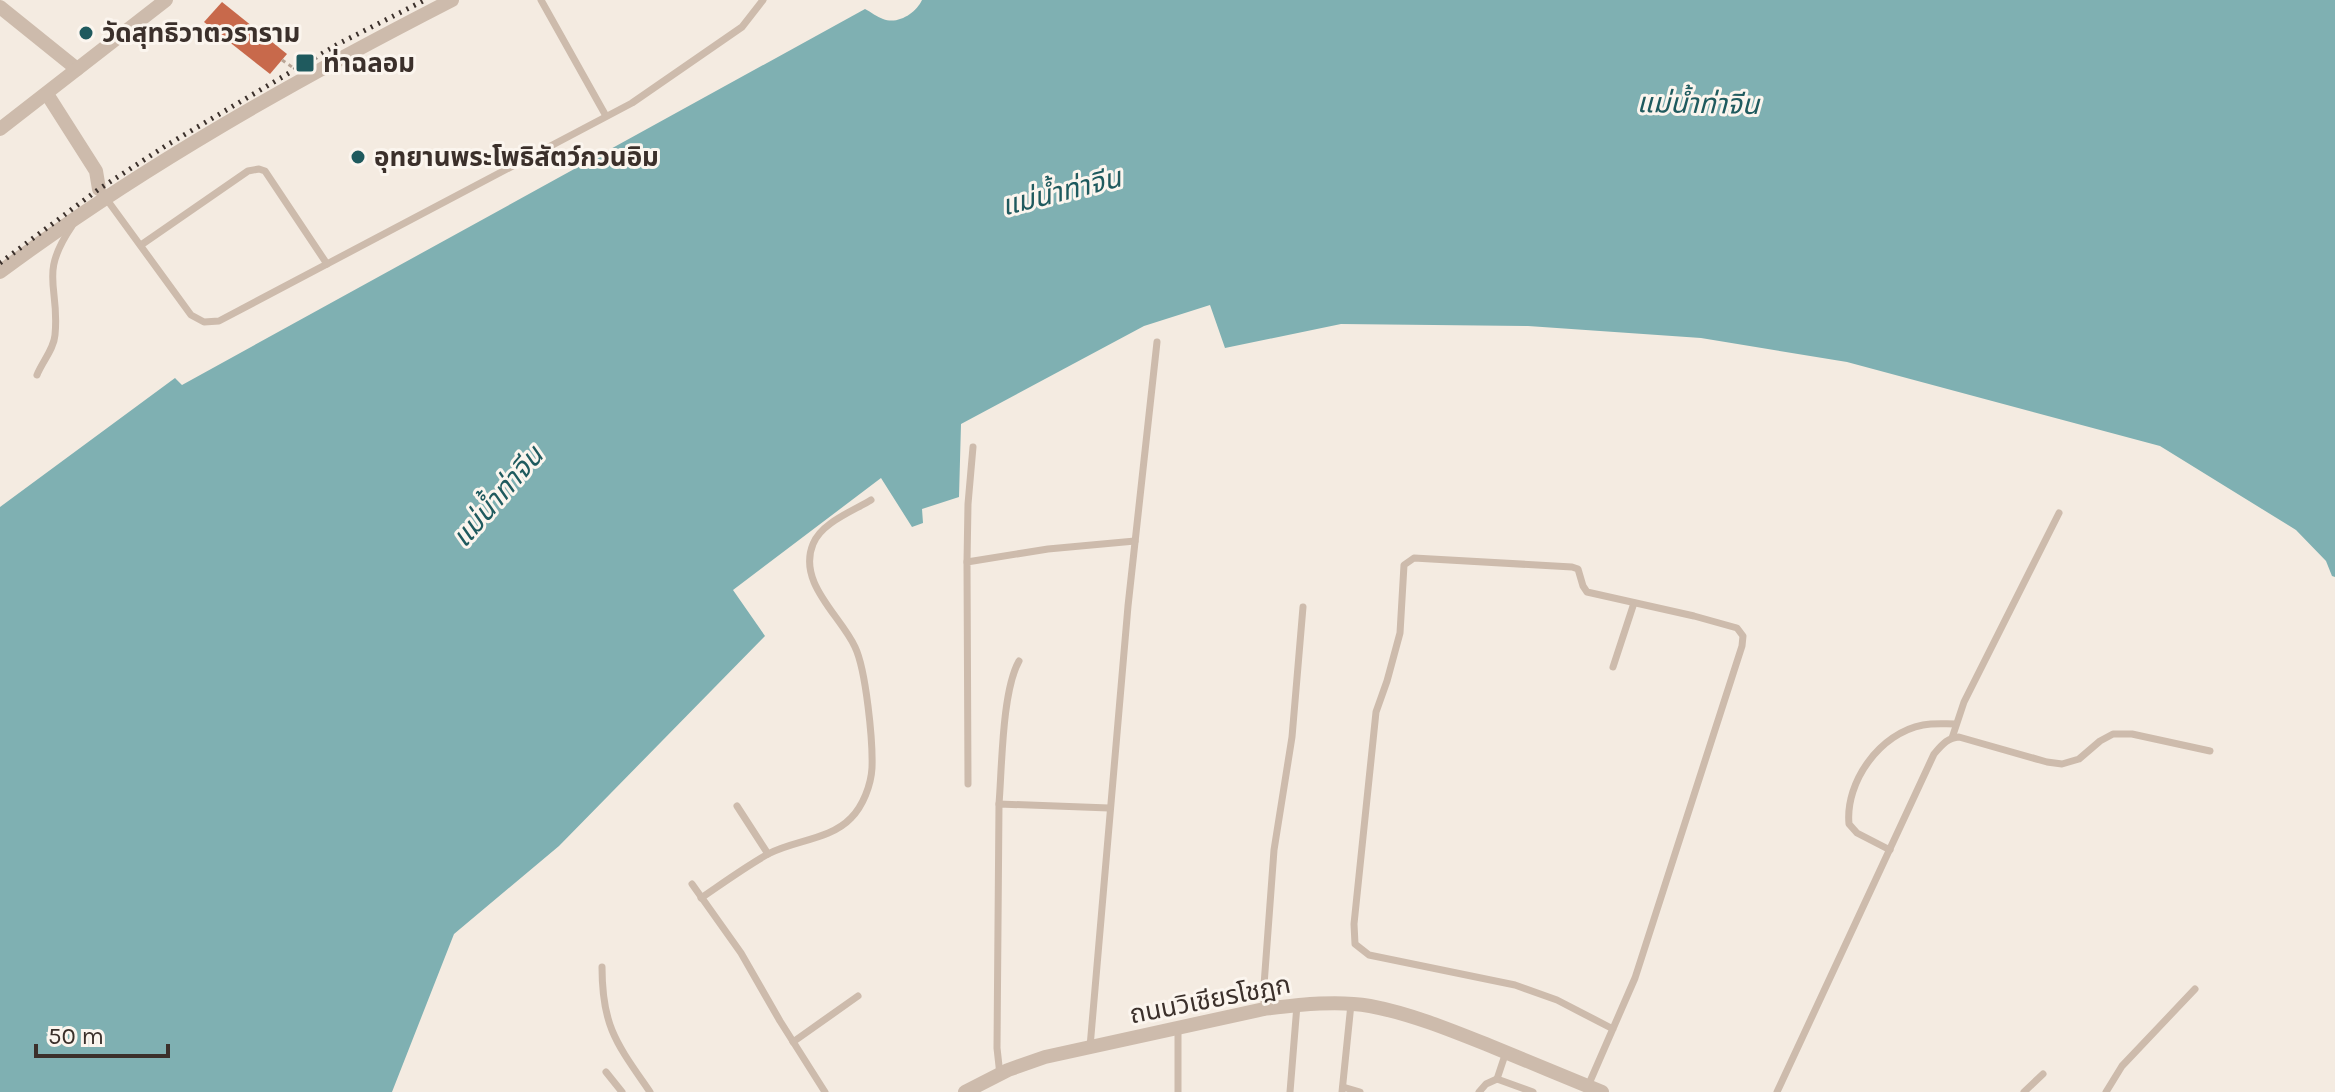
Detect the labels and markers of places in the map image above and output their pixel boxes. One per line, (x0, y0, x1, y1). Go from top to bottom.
place label: วัดสุทธิวาตวราราม (102, 18, 300, 49)
marker: วัดสุทธิวาตวราราม (77, 24, 95, 42)
place label: ท่าฉลอม (323, 48, 415, 79)
marker: ท่าฉลอม (294, 52, 316, 74)
place label: อุทยานพระโพธิสัตว์กวนอิม (374, 142, 659, 173)
marker: อุทยานพระโพธิสัตว์กวนอิม (349, 148, 367, 166)

